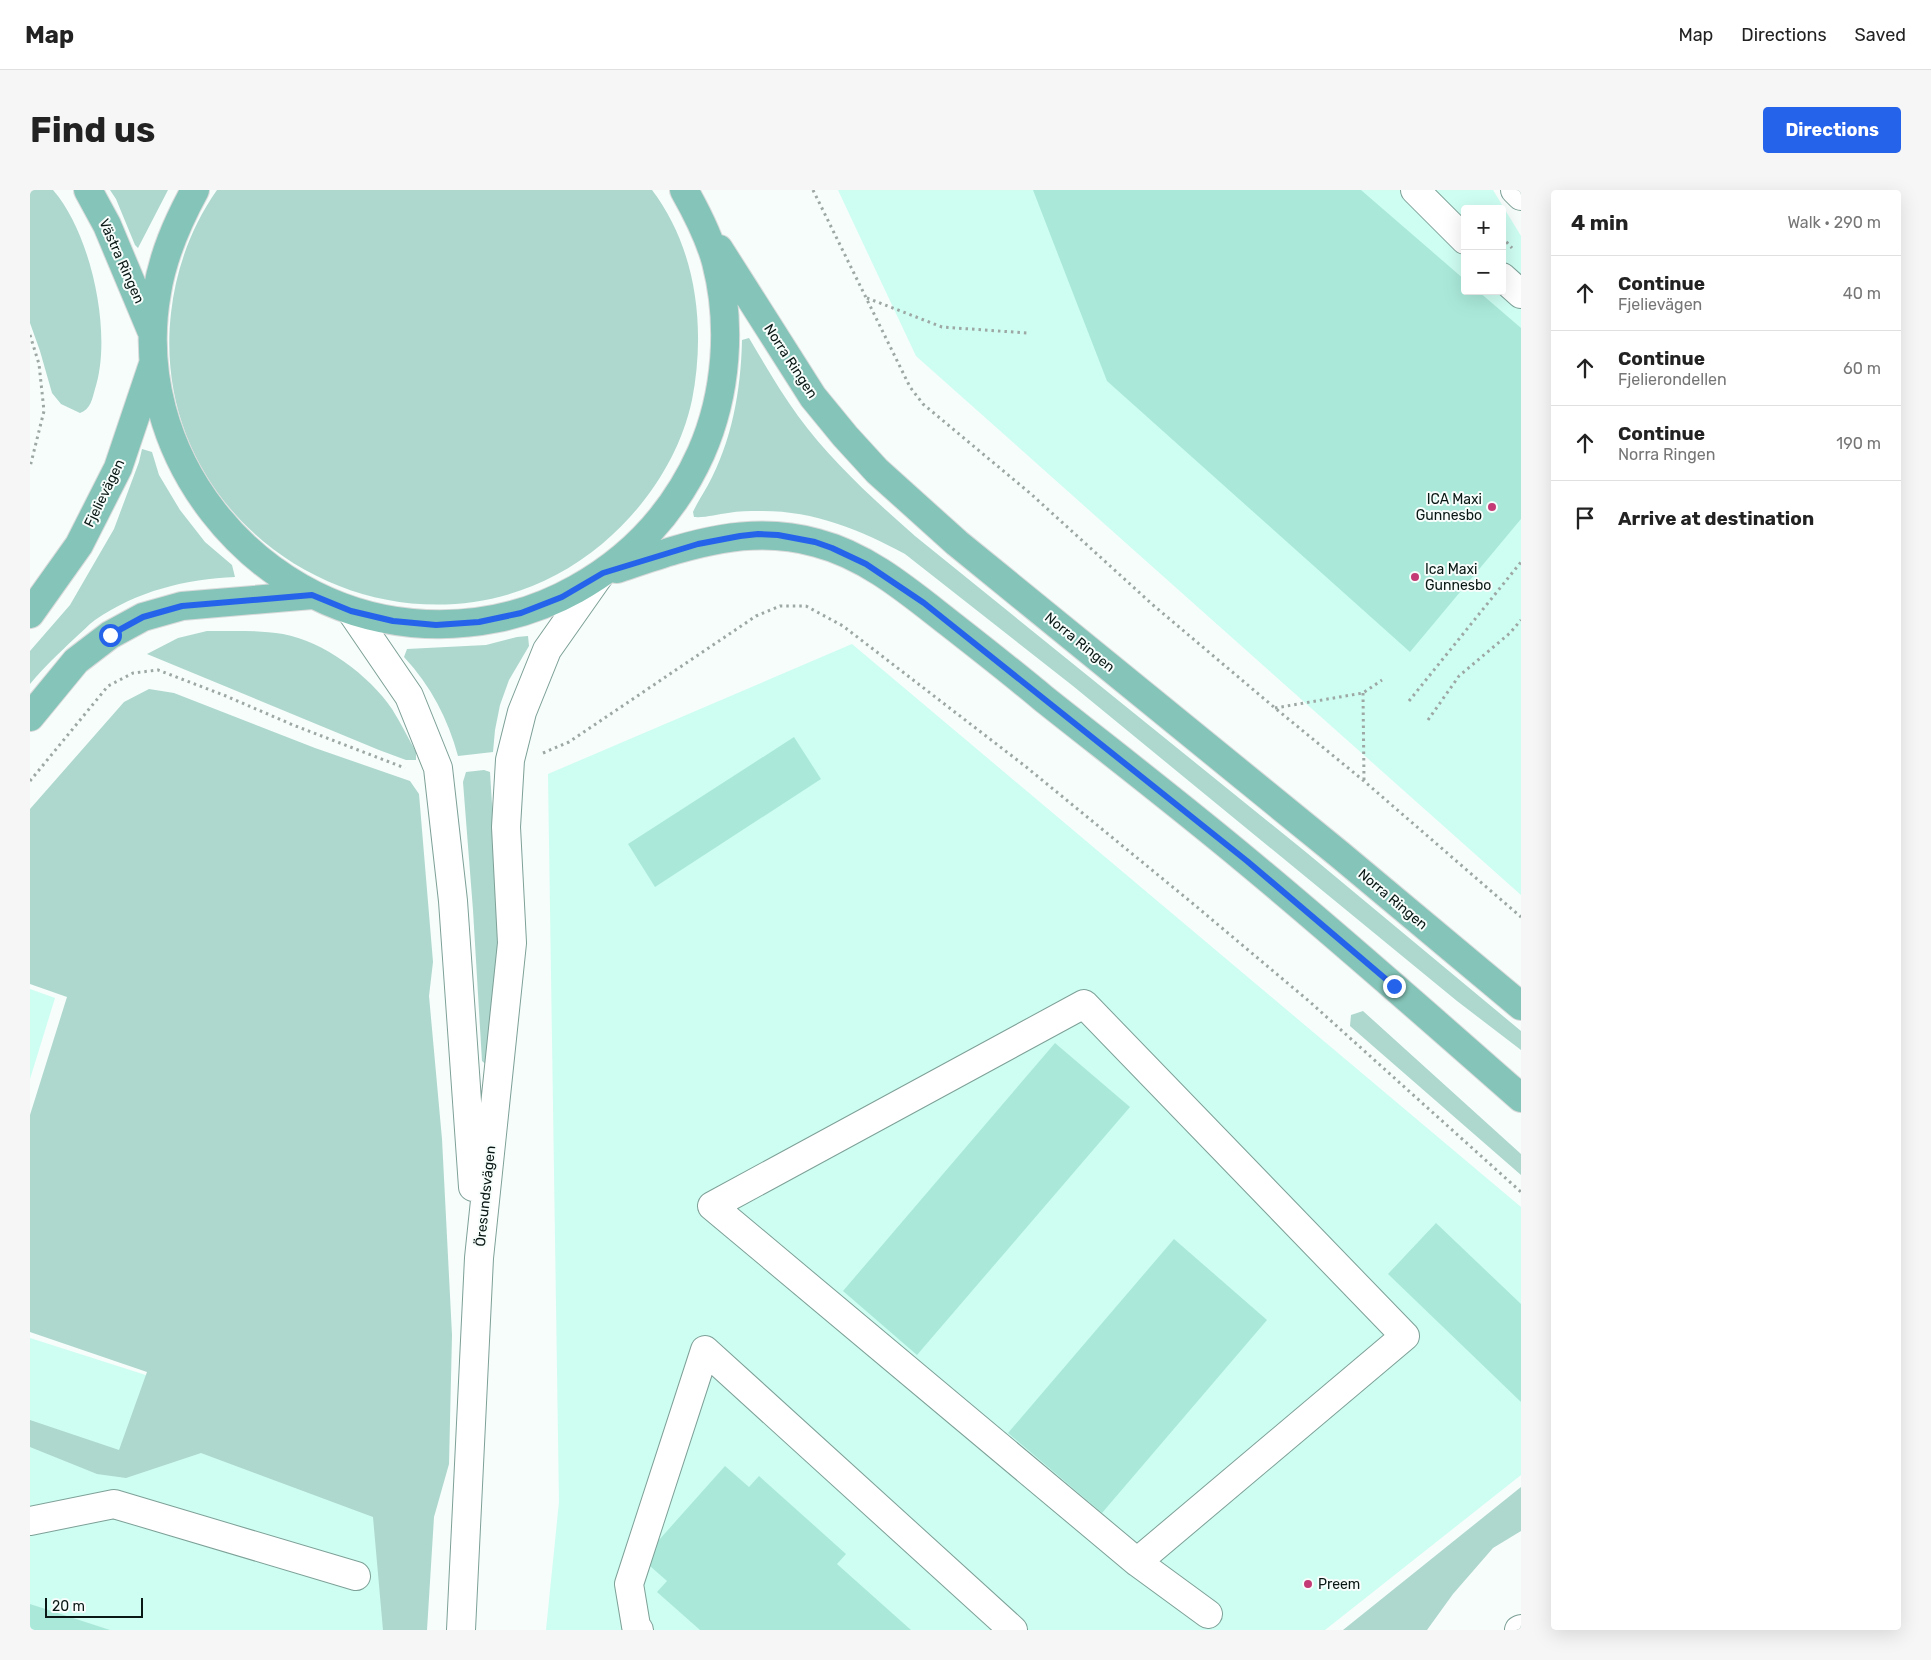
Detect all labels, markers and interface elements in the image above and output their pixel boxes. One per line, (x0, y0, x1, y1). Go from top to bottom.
text: Map (25, 21, 74, 49)
text: Map (1678, 24, 1713, 46)
text: Directions (1741, 24, 1827, 46)
text: Saved (1855, 24, 1906, 46)
button: Directions (1763, 107, 1901, 153)
text: Find us (30, 109, 155, 151)
map controls (1461, 205, 1506, 295)
button: + (1461, 205, 1506, 250)
text: 4 min (1571, 210, 1629, 235)
text: Walk · 290 m (1787, 213, 1881, 232)
street label: Västra Ringen (95, 216, 148, 306)
button: − (1461, 250, 1506, 295)
text: Continue (1618, 272, 1705, 295)
icon: ahead (1571, 279, 1599, 307)
text: 40 m (1843, 284, 1881, 303)
text: Fjelievägen (1618, 295, 1702, 314)
street label: Norra Ringen (760, 321, 821, 402)
text: Continue (1618, 347, 1705, 370)
icon: ahead (1571, 354, 1599, 382)
text: 60 m (1843, 359, 1881, 378)
text: Fjelierondellen (1618, 370, 1727, 389)
text: Continue (1618, 422, 1705, 445)
icon: ahead (1571, 429, 1599, 457)
text: 190 m (1836, 434, 1881, 453)
text: Norra Ringen (1618, 445, 1715, 464)
street label: Fjelievägen (81, 456, 128, 530)
place label: ICA Maxi Gunnesbo (1416, 491, 1482, 524)
marker: ICA Maxi Gunnesbo (1486, 501, 1498, 513)
icon: arrive (1571, 504, 1599, 532)
text: Arrive at destination (1618, 507, 1814, 530)
place label: Ica Maxi Gunnesbo (1425, 561, 1491, 594)
marker: Ica Maxi Gunnesbo (1409, 571, 1421, 583)
street label: Norra Ringen (1041, 609, 1118, 676)
route start (99, 624, 122, 647)
street label: Norra Ringen (1355, 865, 1431, 933)
route end (1383, 975, 1406, 998)
street label: Öresundsvägen (472, 1145, 499, 1247)
place label: Preem (1318, 1576, 1360, 1593)
marker: Preem (1302, 1578, 1314, 1590)
scale bar (45, 1595, 142, 1618)
text: 20 m (52, 1598, 85, 1615)

